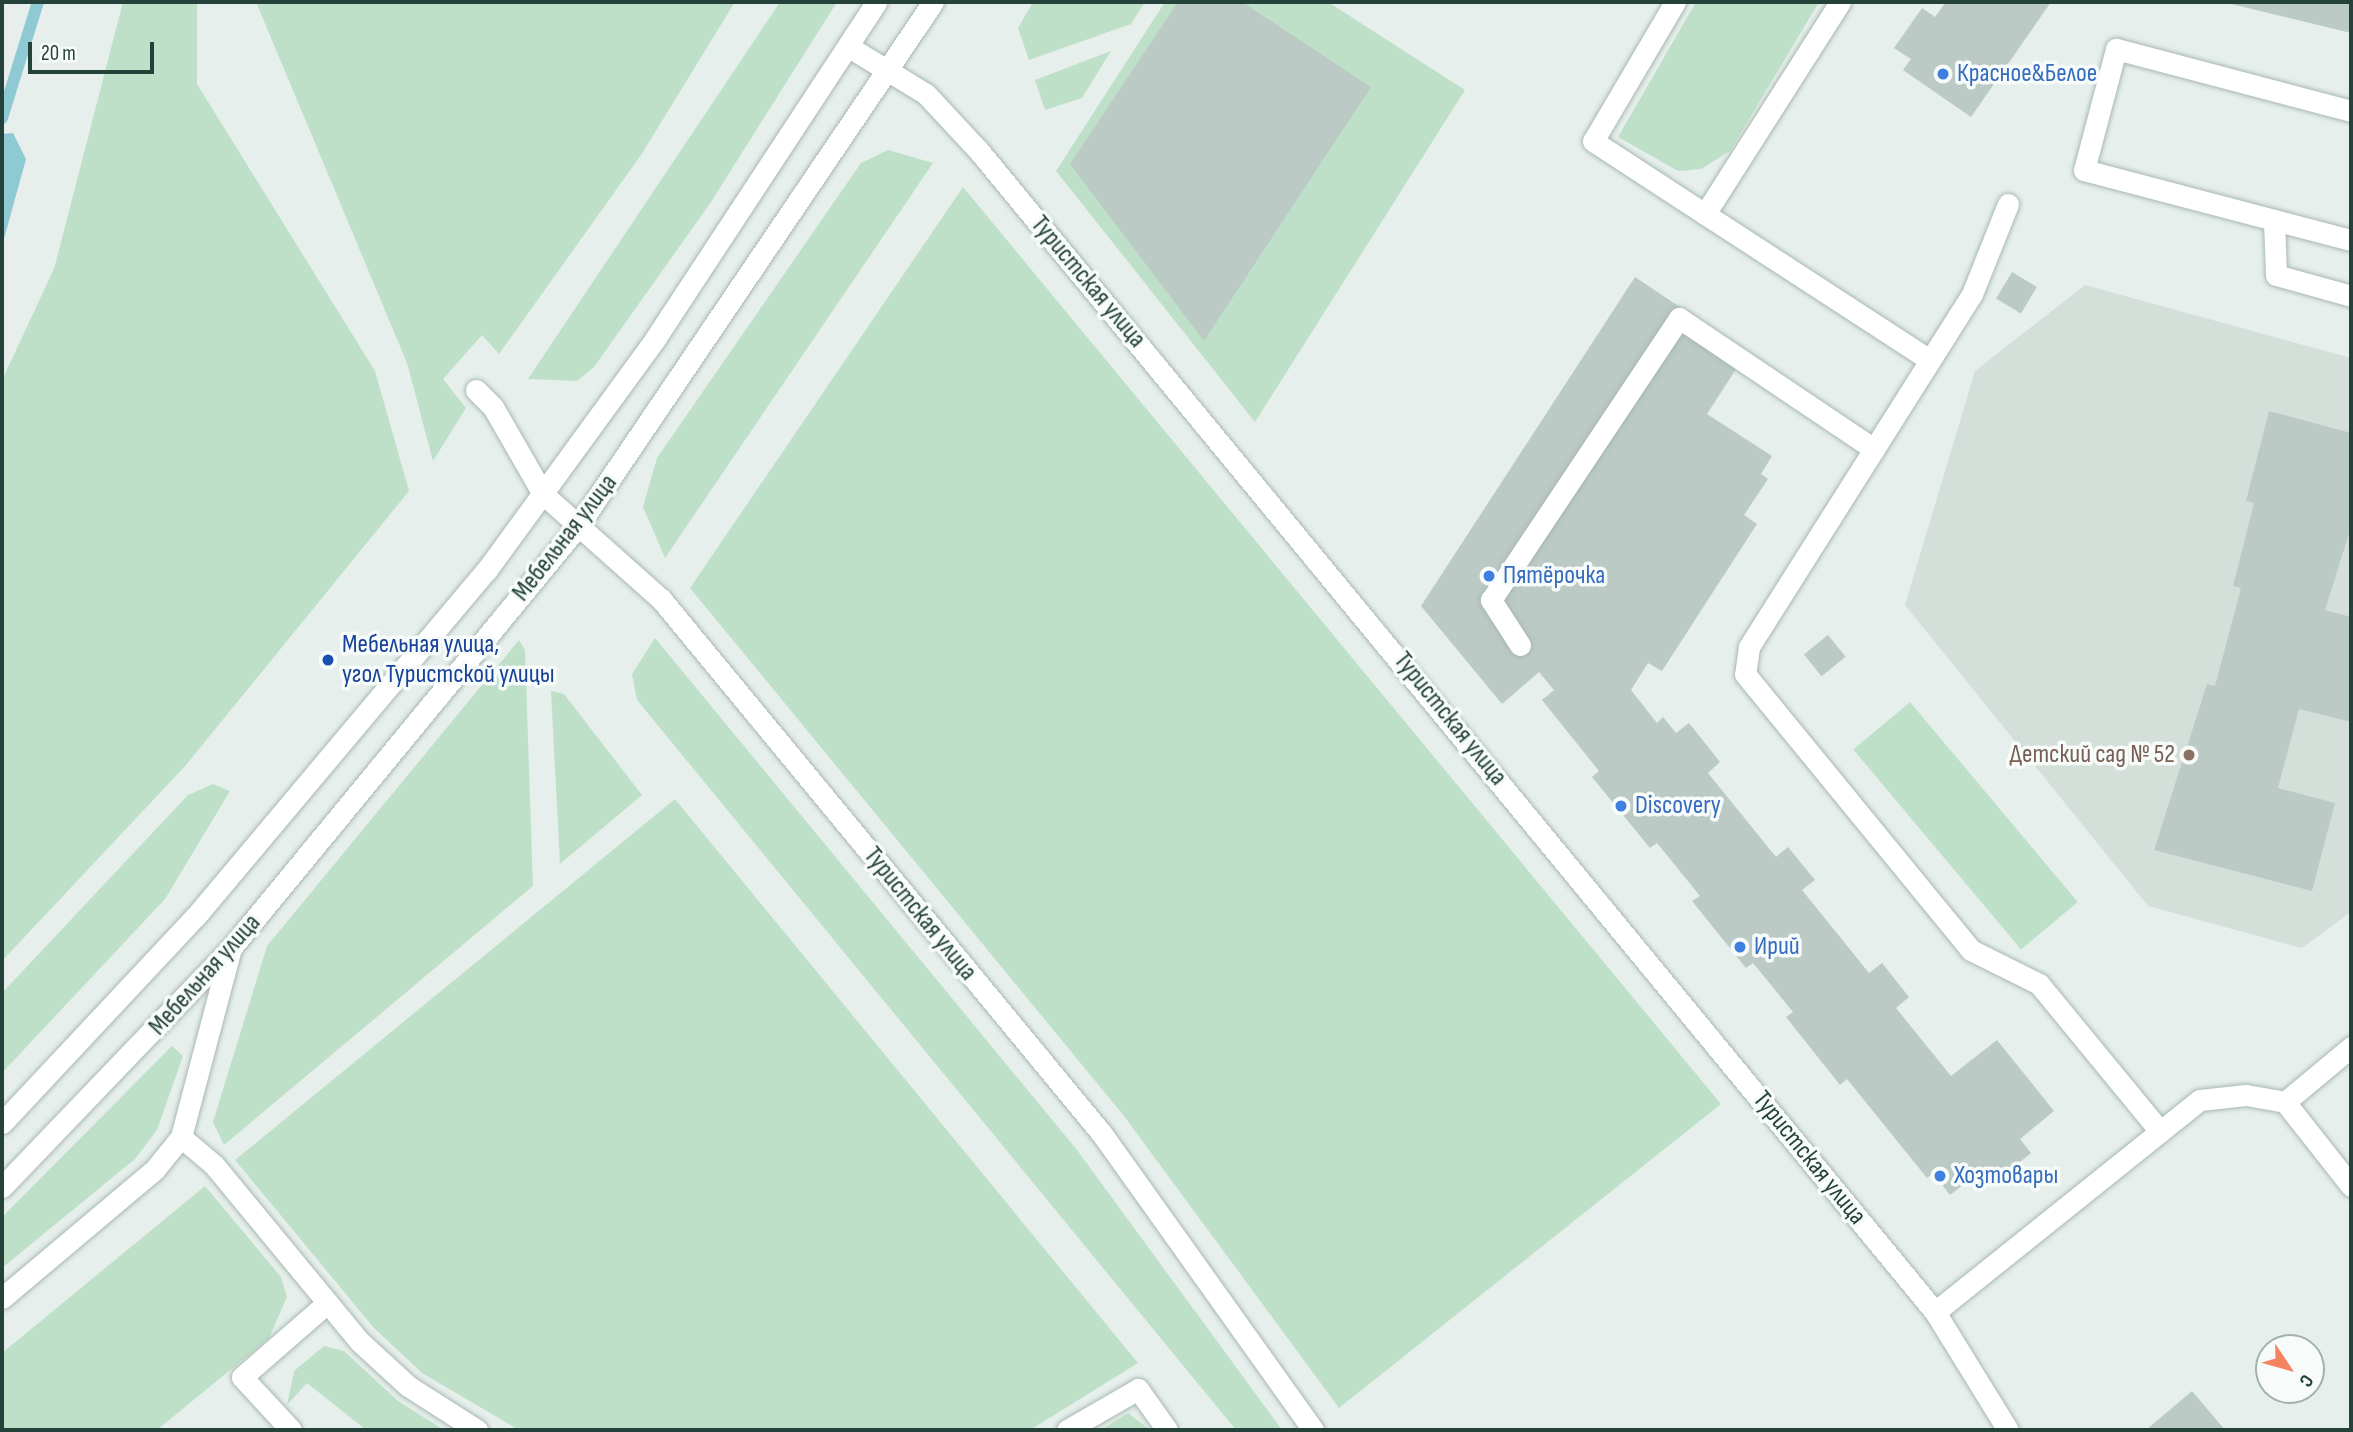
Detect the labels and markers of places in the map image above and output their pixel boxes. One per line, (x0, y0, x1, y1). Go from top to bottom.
place label: Красное&Белое (1957, 58, 2097, 90)
marker: Красное&Белое (1935, 66, 1951, 82)
place label: Пятёрочка (1503, 560, 1605, 592)
marker: Пятёрочка (1481, 568, 1497, 584)
place label: Мебельная улица, угол Туристской улицы (342, 629, 554, 690)
marker: Мебельная улица, угол Туристской улицы (320, 652, 336, 668)
place label: Детский сад № 52 (2009, 739, 2175, 771)
marker: Детский сад № 52 (2181, 747, 2197, 763)
place label: Discovery (1635, 790, 1721, 822)
marker: Discovery (1613, 798, 1629, 814)
place label: Ирий (1754, 931, 1800, 963)
marker: Ирий (1732, 939, 1748, 955)
place label: Хозтовары (1954, 1160, 2058, 1192)
marker: Хозтовары (1932, 1168, 1948, 1184)

